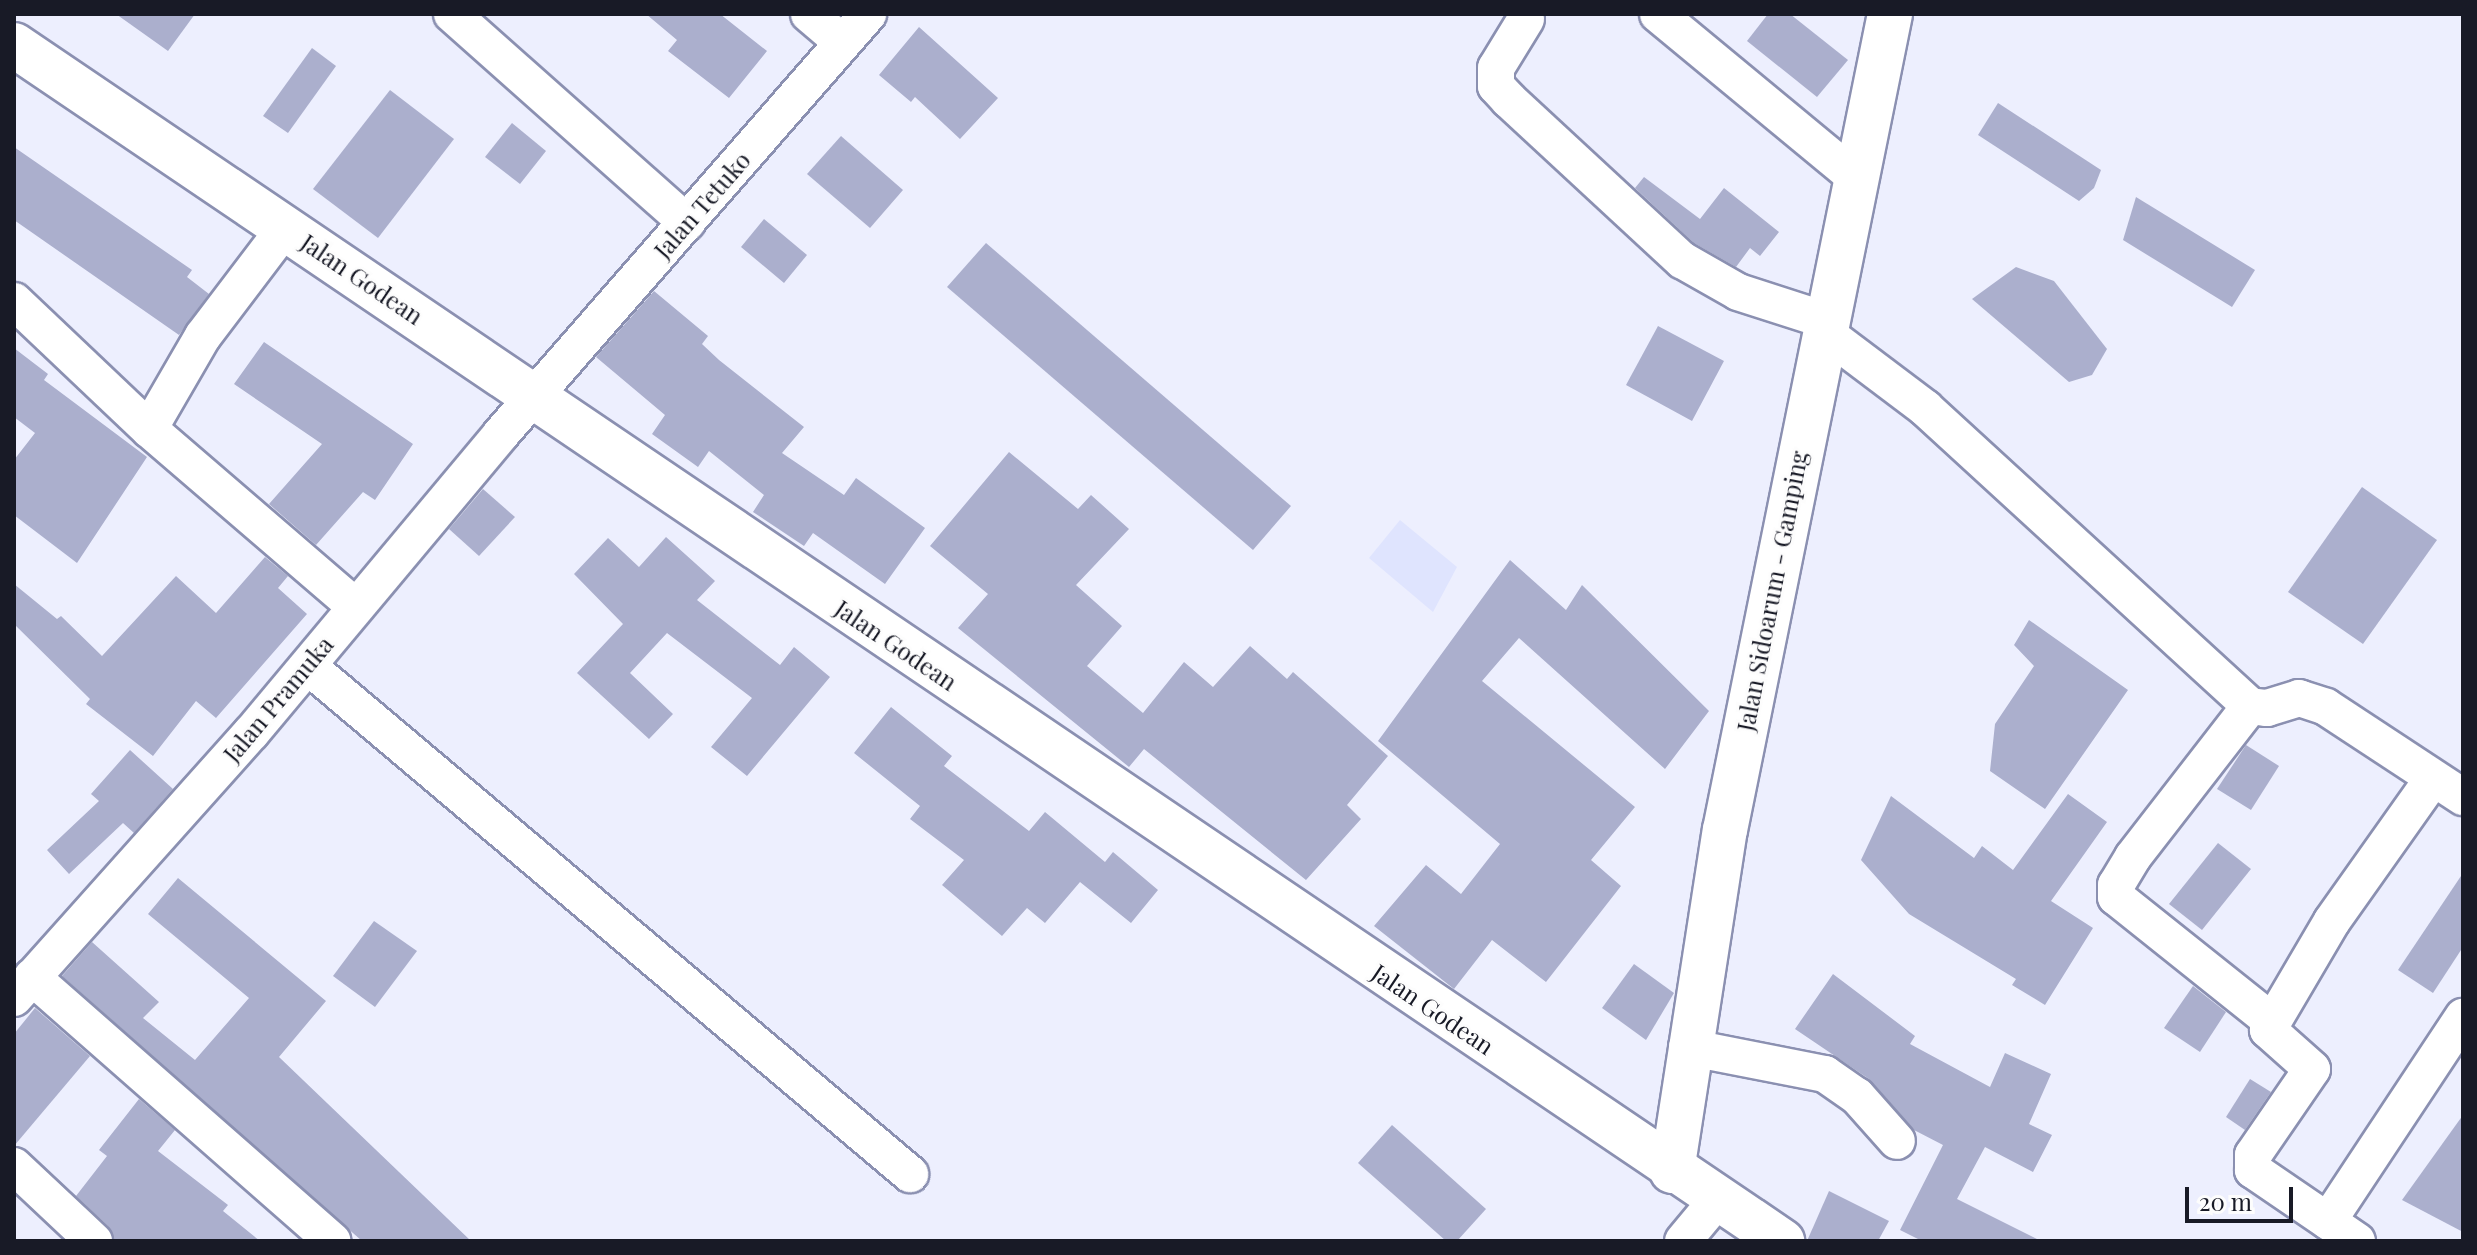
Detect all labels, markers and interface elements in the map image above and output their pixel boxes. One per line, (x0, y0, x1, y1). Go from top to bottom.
street label: Jalan Tetuko (648, 146, 756, 264)
street label: Jalan Godean (296, 228, 428, 330)
street label: Jalan Sidoarum - Gamping (1731, 448, 1813, 734)
street label: Jalan Godean (830, 594, 962, 696)
street label: Jalan Pramuka (217, 630, 339, 768)
street label: Jalan Godean (1367, 958, 1499, 1060)
scale bar (2189, 1171, 2297, 1221)
text: 20 m (2199, 1185, 2252, 1217)

